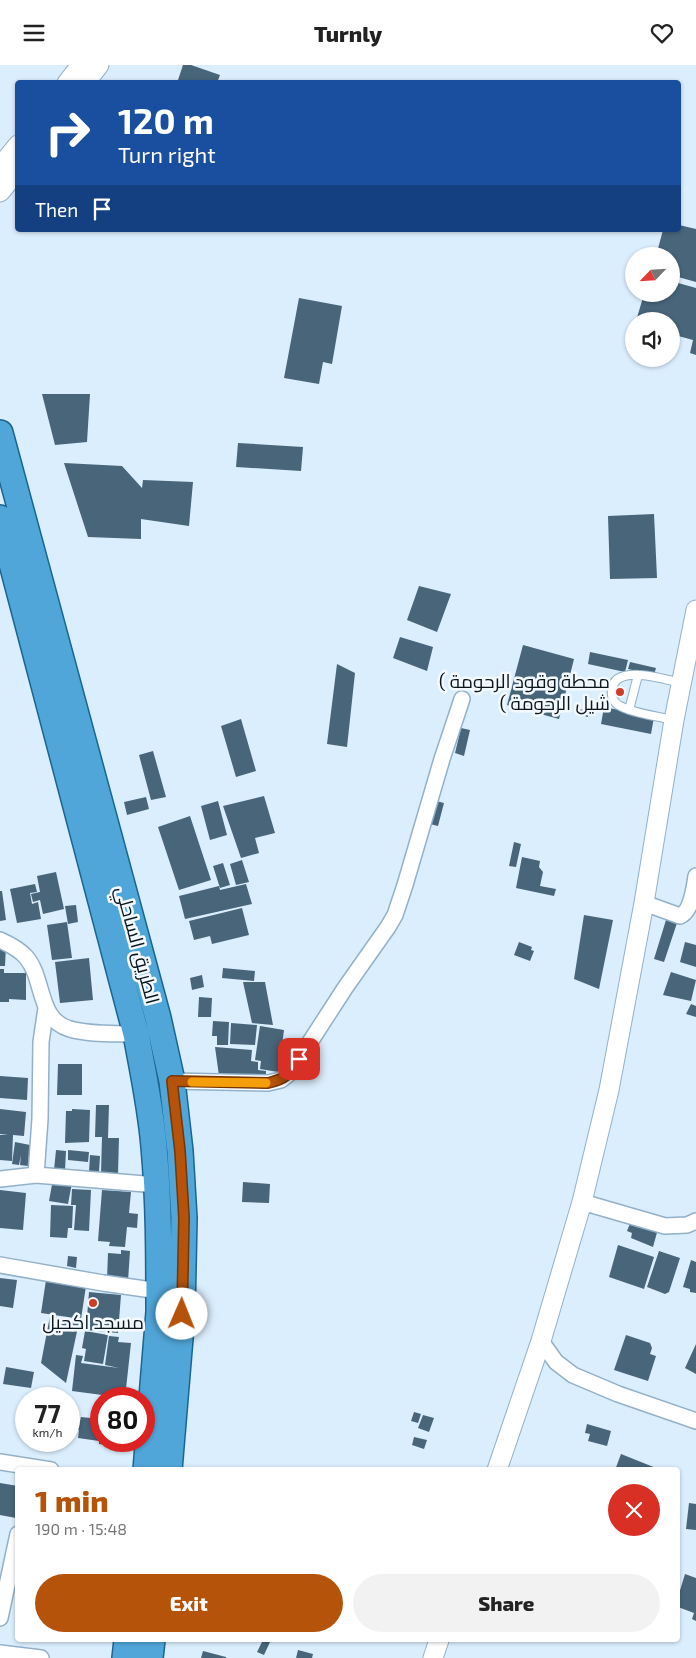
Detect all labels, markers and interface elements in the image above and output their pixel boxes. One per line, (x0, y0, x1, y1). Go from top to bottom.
icon: menu (20, 19, 48, 47)
icon: heart (648, 19, 676, 47)
text: Turnly (314, 20, 382, 46)
text: 120 m (118, 99, 214, 141)
icon: right (35, 100, 100, 165)
text: Turn right (118, 141, 216, 167)
icon: arrive (88, 195, 116, 223)
text: Then (35, 198, 78, 221)
north arrow (625, 247, 680, 303)
map controls (625, 247, 680, 367)
button: sound (625, 312, 680, 367)
place label: ( محطة وقود الرحومة ( شيل الرحومة (439, 669, 610, 715)
marker: ( محطة وقود الرحومة ( شيل الرحومة (614, 686, 626, 698)
street label: الطريق الساحلي (108, 883, 165, 1007)
pin (278, 1038, 320, 1080)
icon: arrive (285, 1045, 313, 1073)
position arrow (155, 1287, 207, 1339)
marker: مسجد اكحيل (87, 1297, 99, 1309)
place label: مسجد اكحيل (42, 1310, 144, 1334)
speed limit sign: 80 (90, 1387, 155, 1452)
text: 77 (34, 1398, 61, 1428)
text: km/h (33, 1425, 62, 1439)
text: 1 min (35, 1482, 109, 1518)
button: close (608, 1484, 660, 1536)
text: 190 m · 15:48 (35, 1519, 127, 1538)
button: Exit (35, 1574, 343, 1632)
button: Share (353, 1574, 660, 1632)

